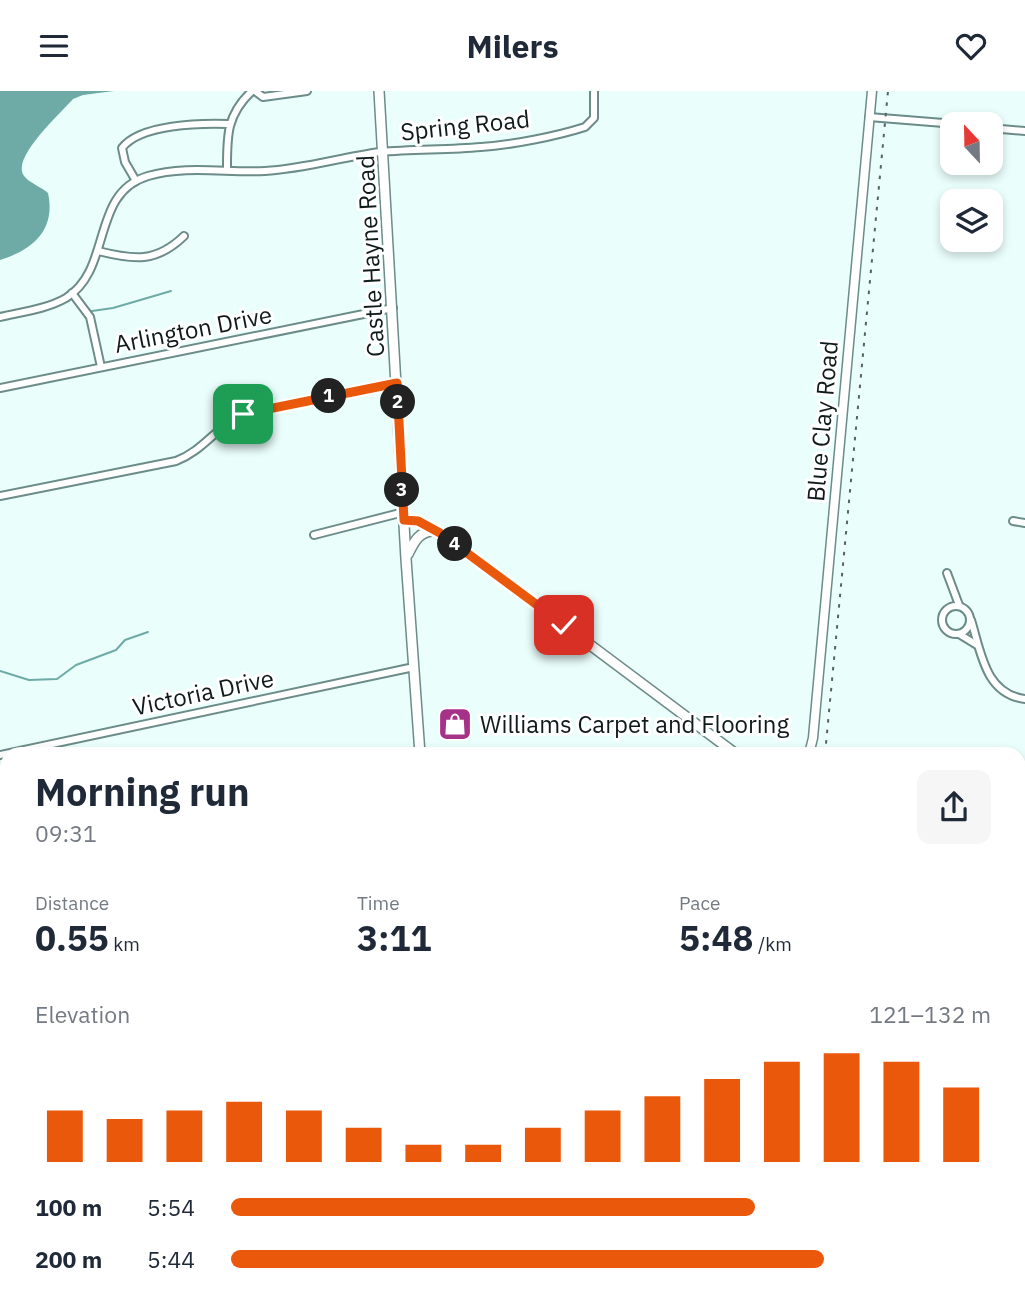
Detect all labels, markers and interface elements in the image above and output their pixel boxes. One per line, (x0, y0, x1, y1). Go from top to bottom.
text: Milers (466, 25, 559, 67)
icon: menu (35, 27, 73, 65)
icon: heart (952, 27, 990, 65)
street label: Spring Road (399, 102, 531, 148)
north arrow (940, 112, 1003, 175)
map controls (940, 112, 1003, 252)
street label: Castle Hayne Road (349, 154, 391, 358)
button: layers (940, 189, 1003, 252)
street label: Arlington Drive (112, 298, 274, 360)
street label: Blue Clay Road (799, 339, 845, 503)
pin: 1 (312, 379, 346, 413)
text: 1 (323, 383, 334, 407)
pin (213, 384, 273, 444)
pin: 2 (380, 385, 416, 419)
text: 2 (392, 389, 403, 413)
icon: arrive (224, 395, 262, 433)
pin: 3 (384, 473, 420, 507)
text: 3 (396, 477, 407, 501)
pin: 4 (438, 526, 472, 561)
text: 4 (449, 531, 460, 555)
pin (534, 595, 594, 655)
icon: check (545, 606, 583, 644)
street label: Victoria Drive (130, 661, 276, 723)
shop icon: Williams Carpet and Flooring (436, 705, 474, 743)
place label: Williams Carpet and Flooring (480, 708, 789, 740)
text: Morning run (35, 767, 250, 816)
button: share (917, 770, 991, 844)
text: 09:31 (35, 818, 97, 848)
text: Distance (35, 891, 109, 915)
text: Time (357, 891, 400, 915)
text: Pace (679, 891, 720, 915)
text: 0.55 (35, 915, 109, 961)
text: 3:11 (357, 915, 432, 961)
text: 5:48 (679, 915, 754, 961)
text: km (109, 932, 140, 956)
text: /km (754, 932, 792, 956)
text: Elevation (35, 999, 130, 1029)
text: 121–132 m (869, 999, 991, 1029)
text: 100 m (35, 1192, 102, 1222)
text: 5:54 (147, 1192, 195, 1222)
text: 200 m (35, 1244, 102, 1274)
text: 5:44 (147, 1244, 195, 1274)

